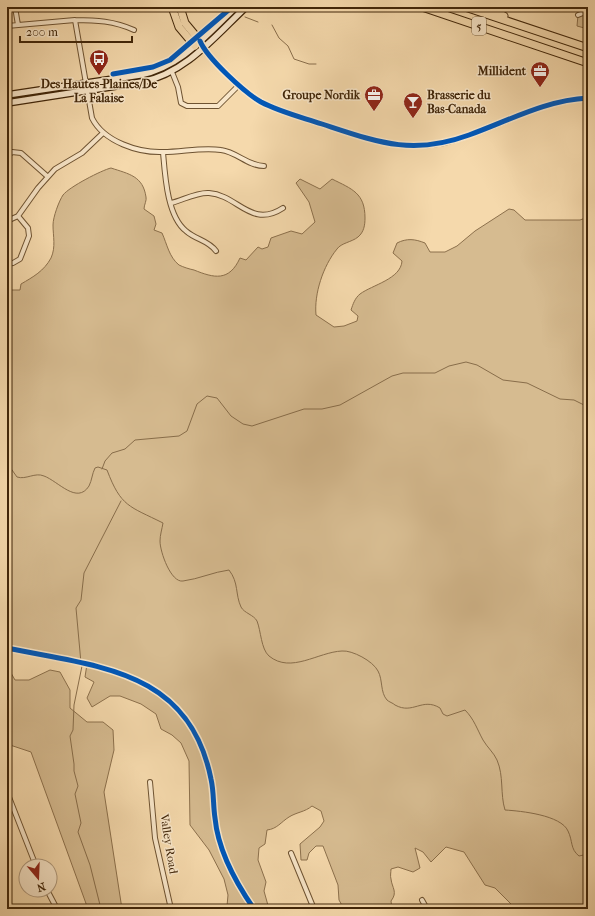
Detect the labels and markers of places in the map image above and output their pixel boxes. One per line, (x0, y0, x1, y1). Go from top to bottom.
bus stop icon: Des Hautes-Plaines/De La Falaise (88, 48, 110, 76)
office icon: Millident (529, 60, 551, 88)
place label: Millident (477, 64, 527, 78)
place label: Des Hautes-Plaines/De La Falaise (41, 77, 157, 105)
office icon: Groupe Nordik (363, 84, 385, 112)
place label: Groupe Nordik (283, 88, 361, 103)
place label: Brasserie du Bas-Canada (427, 88, 491, 116)
bar icon: Brasserie du Bas-Canada (402, 91, 424, 119)

